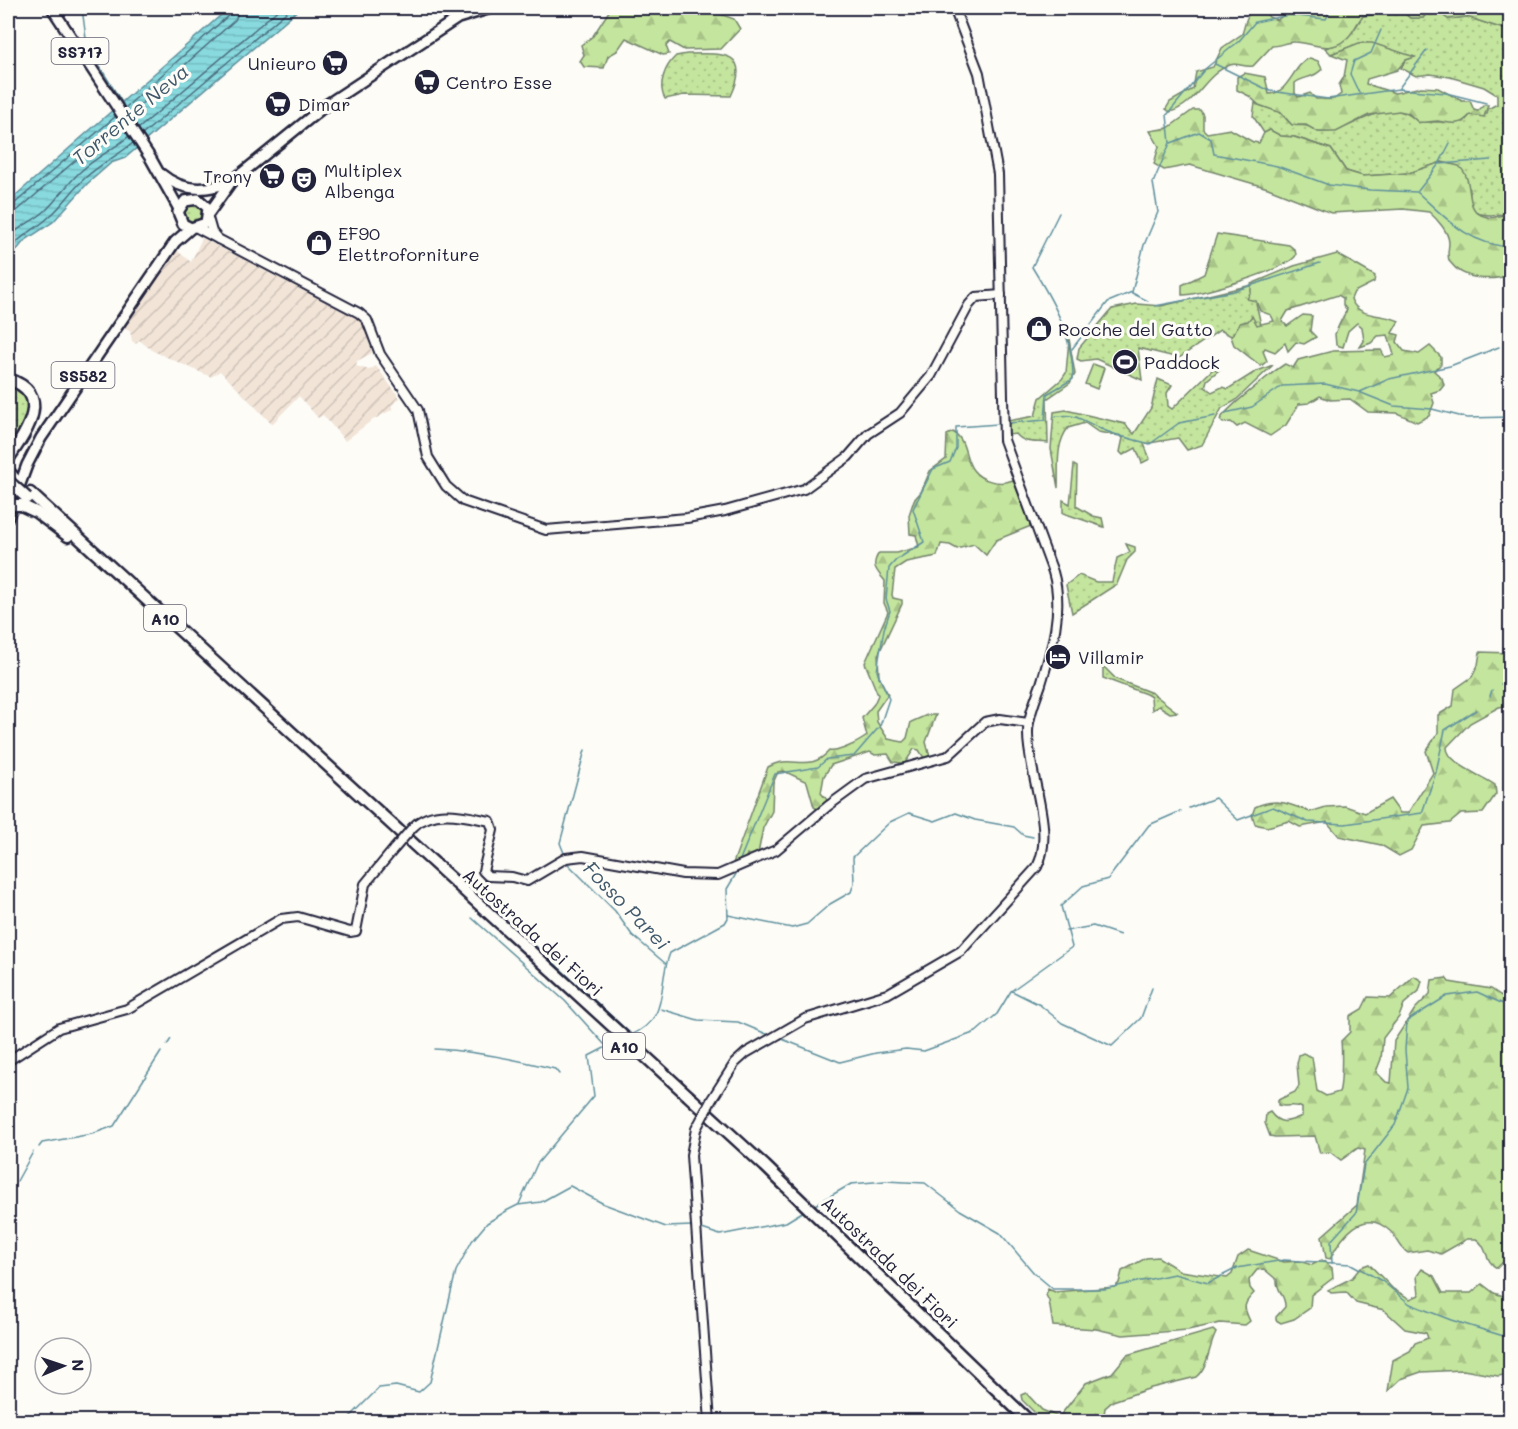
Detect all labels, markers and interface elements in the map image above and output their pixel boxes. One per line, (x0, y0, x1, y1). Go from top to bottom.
road number: SS717 (52, 38, 109, 64)
supermarket icon: Unieuro (320, 48, 350, 78)
place label: Unieuro (248, 51, 316, 75)
water label: Torrente Neva (66, 58, 194, 170)
supermarket icon: Centro Esse (412, 67, 442, 97)
place label: Centro Esse (446, 70, 552, 94)
supermarket icon: Dimar (263, 89, 293, 119)
place label: Dimar (298, 92, 350, 116)
place label: Multiplex Albenga (324, 158, 402, 203)
supermarket icon: Trony (257, 161, 287, 191)
place label: Trony (203, 164, 252, 188)
theatre icon: Multiplex Albenga (289, 165, 319, 195)
place label: EF90 Elettroforniture (338, 221, 480, 266)
shop icon: EF90 Elettroforniture (304, 228, 334, 258)
shop icon: Rocche del Gatto (1024, 314, 1054, 344)
place label: Rocche del Gatto (1058, 317, 1213, 341)
sports icon: Paddock (1110, 347, 1140, 377)
place label: Paddock (1144, 350, 1220, 374)
road number: SS582 (52, 362, 115, 388)
road number: A10 (144, 605, 186, 631)
hotel icon: Villamir (1043, 642, 1073, 672)
place label: Villamir (1078, 645, 1144, 669)
water label: Fosso Parei (578, 855, 677, 956)
street label: Autostrada dei Fiori (458, 863, 608, 1001)
road number: A10 (603, 1033, 645, 1059)
street label: Autostrada dei Fiori (817, 1191, 963, 1333)
north arrow (33, 1336, 93, 1396)
text: N (68, 1359, 89, 1372)

